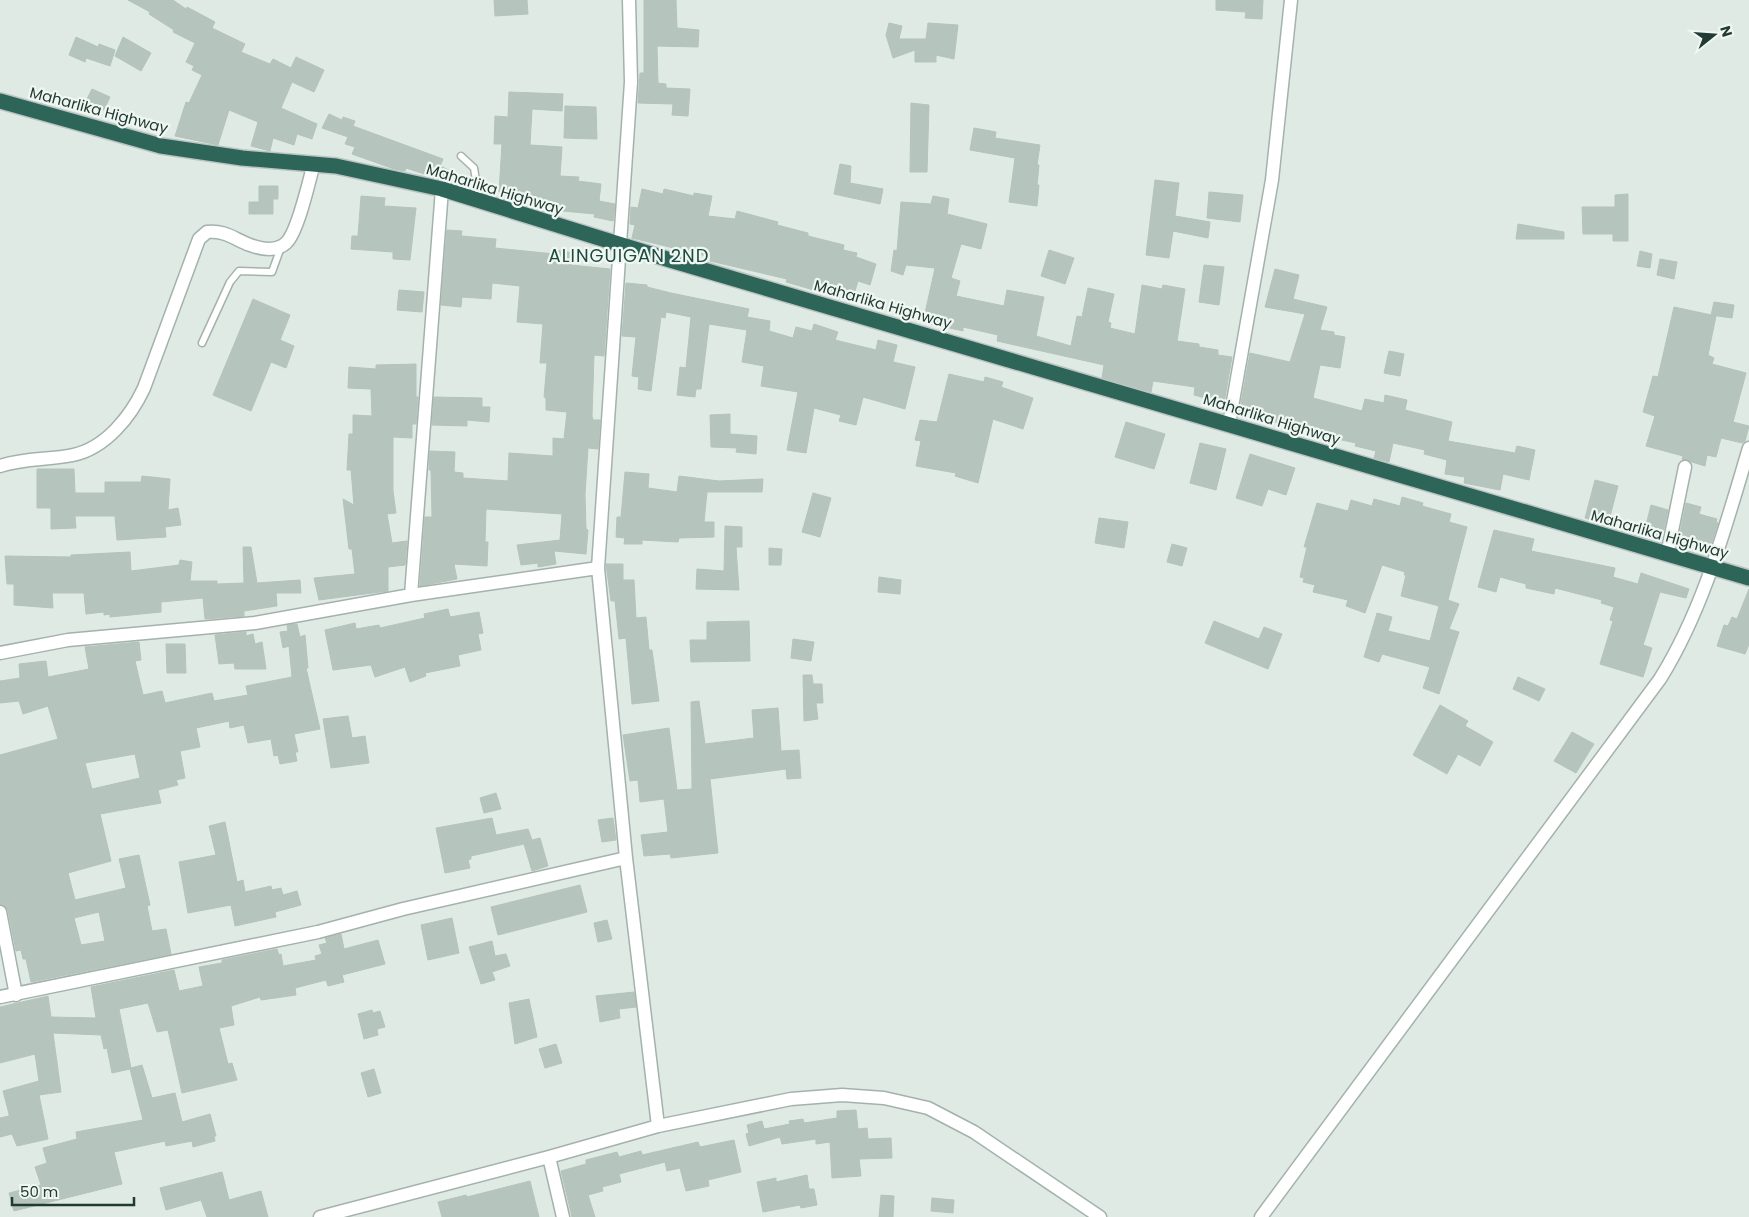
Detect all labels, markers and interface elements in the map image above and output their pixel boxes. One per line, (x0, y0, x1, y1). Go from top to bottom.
north arrow (1689, 10, 1739, 60)
text: N (1715, 23, 1738, 39)
street label: Maharlika Highway (28, 81, 171, 139)
street label: Maharlika Highway (424, 158, 567, 220)
district label: ALINGUIGAN 2ND (549, 243, 709, 268)
street label: Maharlika Highway (812, 274, 955, 334)
street label: Maharlika Highway (1201, 388, 1344, 450)
street label: Maharlika Highway (1589, 504, 1732, 564)
scale bar (12, 1174, 135, 1206)
text: 50 m (20, 1181, 58, 1202)

